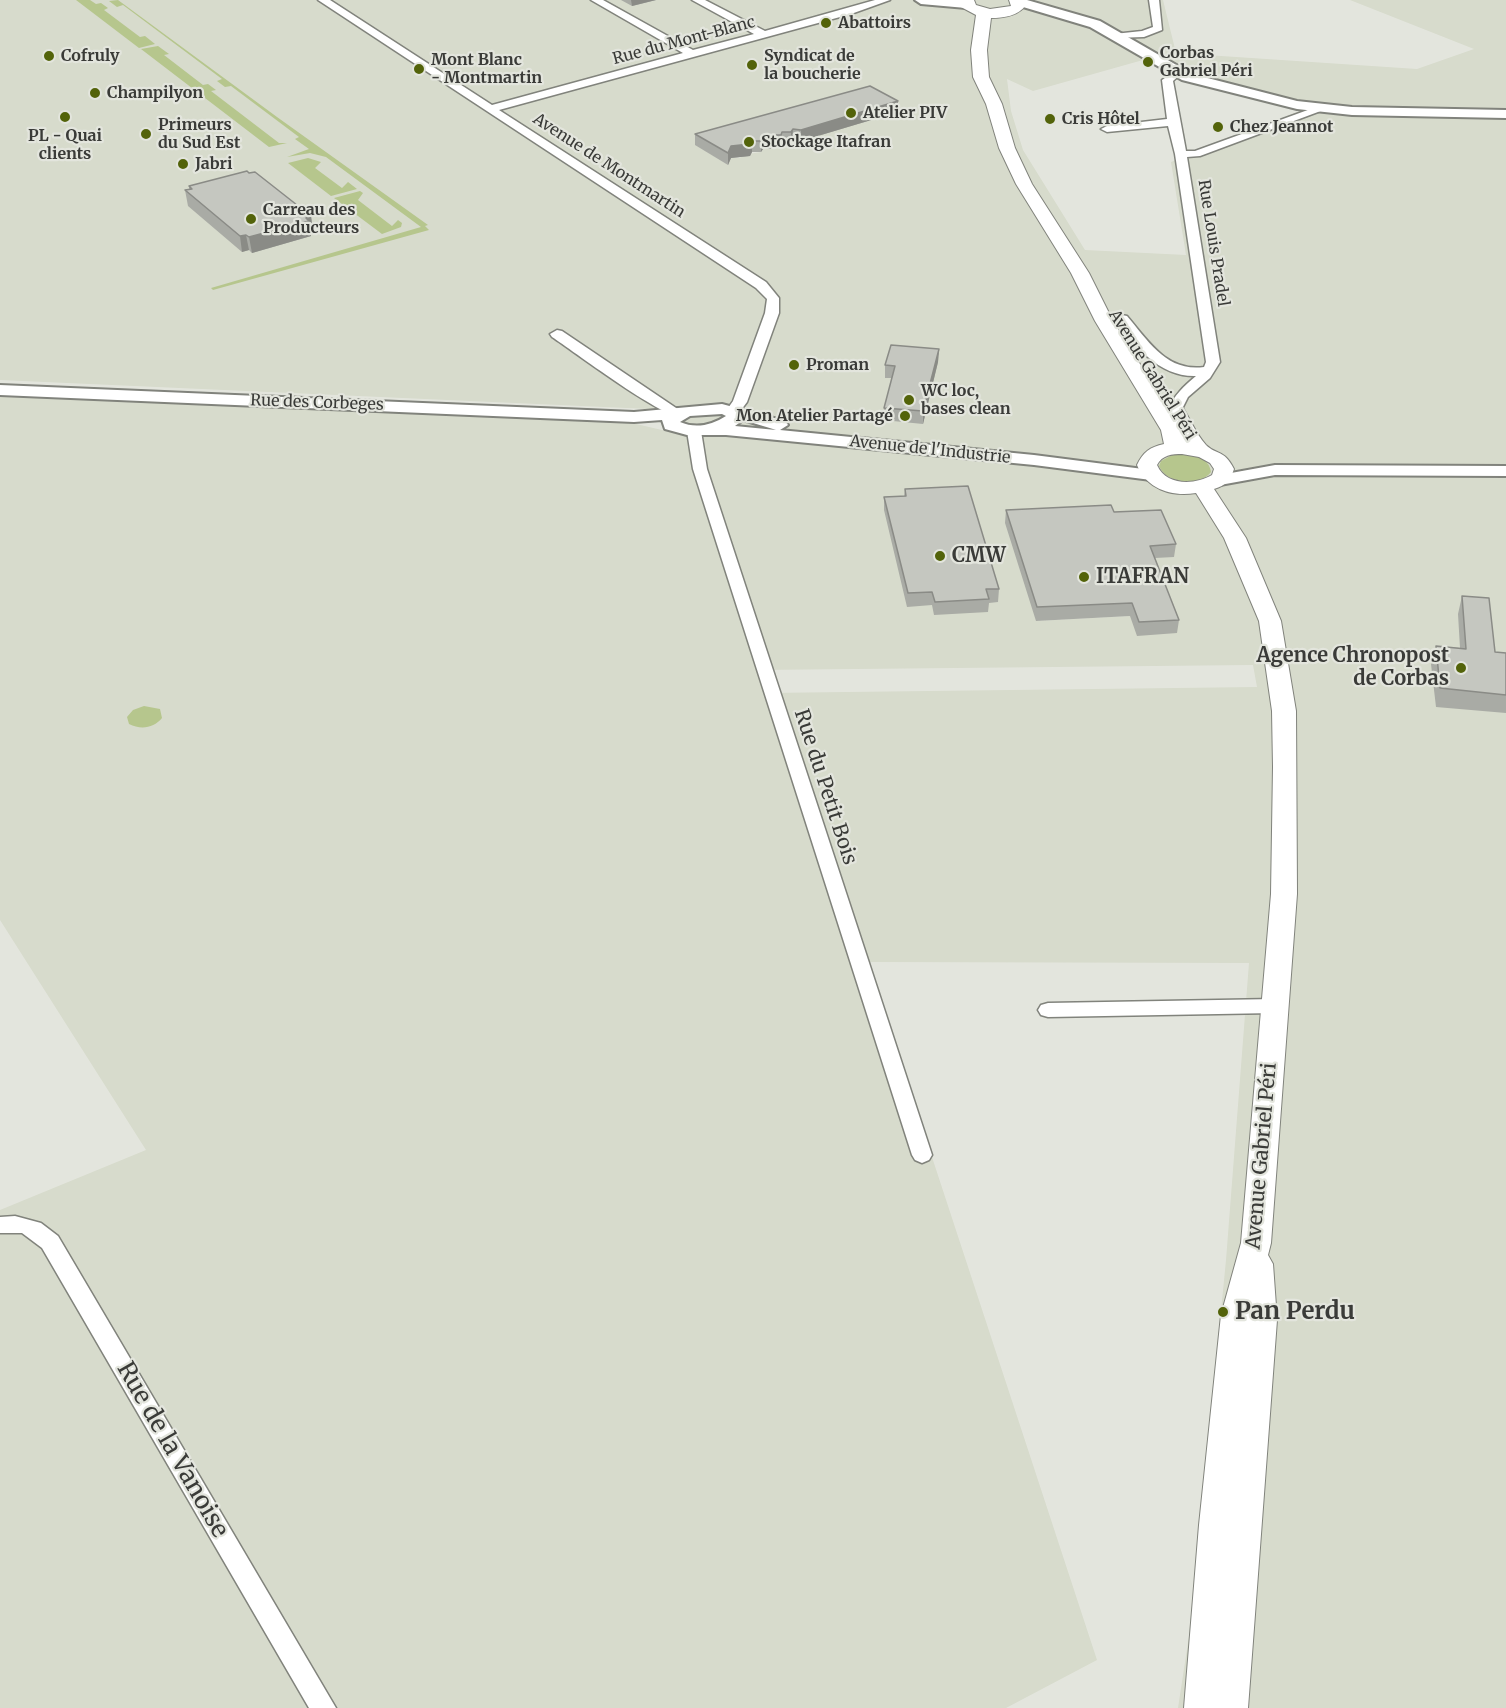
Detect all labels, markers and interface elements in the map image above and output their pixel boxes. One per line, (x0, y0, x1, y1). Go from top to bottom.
street label: Rue du Mont-Blanc (611, 13, 757, 69)
place label: Abattoirs (838, 13, 911, 33)
marker: Abattoirs (819, 16, 833, 30)
place label: Corbas Gabriel Péri (1160, 43, 1253, 81)
place label: Cofruly (61, 46, 119, 66)
place label: Syndicat de la boucherie (764, 46, 861, 84)
marker: Cofruly (42, 49, 56, 63)
place label: Mont Blanc - Montmartin (431, 50, 542, 88)
marker: Corbas Gabriel Péri (1141, 55, 1155, 69)
marker: Syndicat de la boucherie (745, 58, 759, 72)
marker: Mont Blanc - Montmartin (412, 62, 426, 76)
place label: Champilyon (107, 83, 203, 103)
marker: Champilyon (88, 86, 102, 100)
place label: Atelier PIV (863, 103, 947, 123)
marker: Atelier PIV (844, 106, 858, 120)
place label: Cris Hôtel (1062, 109, 1140, 129)
marker: PL - Quai clients (58, 110, 72, 124)
street label: Avenue de Montmartin (529, 110, 689, 222)
marker: Cris Hôtel (1043, 112, 1057, 126)
place label: Primeurs du Sud Est (158, 115, 240, 153)
place label: Chez Jeannot (1230, 117, 1333, 137)
marker: Chez Jeannot (1211, 120, 1225, 134)
place label: PL - Quai clients (28, 126, 102, 164)
marker: Primeurs du Sud Est (139, 127, 153, 141)
place label: Stockage Itafran (761, 132, 891, 152)
marker: Stockage Itafran (742, 135, 756, 149)
place label: Jabri (195, 154, 232, 174)
marker: Jabri (176, 157, 190, 171)
street label: Rue Louis Pradel (1193, 178, 1233, 308)
place label: Carreau des Producteurs (263, 200, 359, 238)
marker: Carreau des Producteurs (244, 212, 258, 226)
street label: Avenue Gabriel Péri (1104, 306, 1200, 444)
place label: Proman (806, 355, 869, 375)
marker: Proman (787, 358, 801, 372)
place label: WC loc, bases clean (921, 381, 1011, 419)
street label: Rue des Corbeges (250, 391, 384, 415)
marker: WC loc, bases clean (902, 393, 916, 407)
place label: Mon Atelier Partagé (736, 406, 893, 426)
marker: Mon Atelier Partagé (898, 409, 912, 423)
street label: Avenue de l'Industrie (849, 432, 1011, 468)
place label: CMW (952, 544, 1006, 568)
marker: CMW (933, 549, 947, 563)
place label: ITAFRAN (1096, 565, 1189, 589)
marker: ITAFRAN (1077, 570, 1091, 584)
place label: Agence Chronopost de Corbas (1256, 644, 1449, 691)
marker: Agence Chronopost de Corbas (1454, 661, 1468, 675)
street label: Rue du Petit Bois (789, 706, 861, 868)
street label: Avenue Gabriel Péri (1242, 1062, 1282, 1250)
place label: Pan Perdu (1235, 1298, 1355, 1326)
marker: Pan Perdu (1216, 1305, 1230, 1319)
street label: Rue de la Vanoise (110, 1357, 234, 1543)

